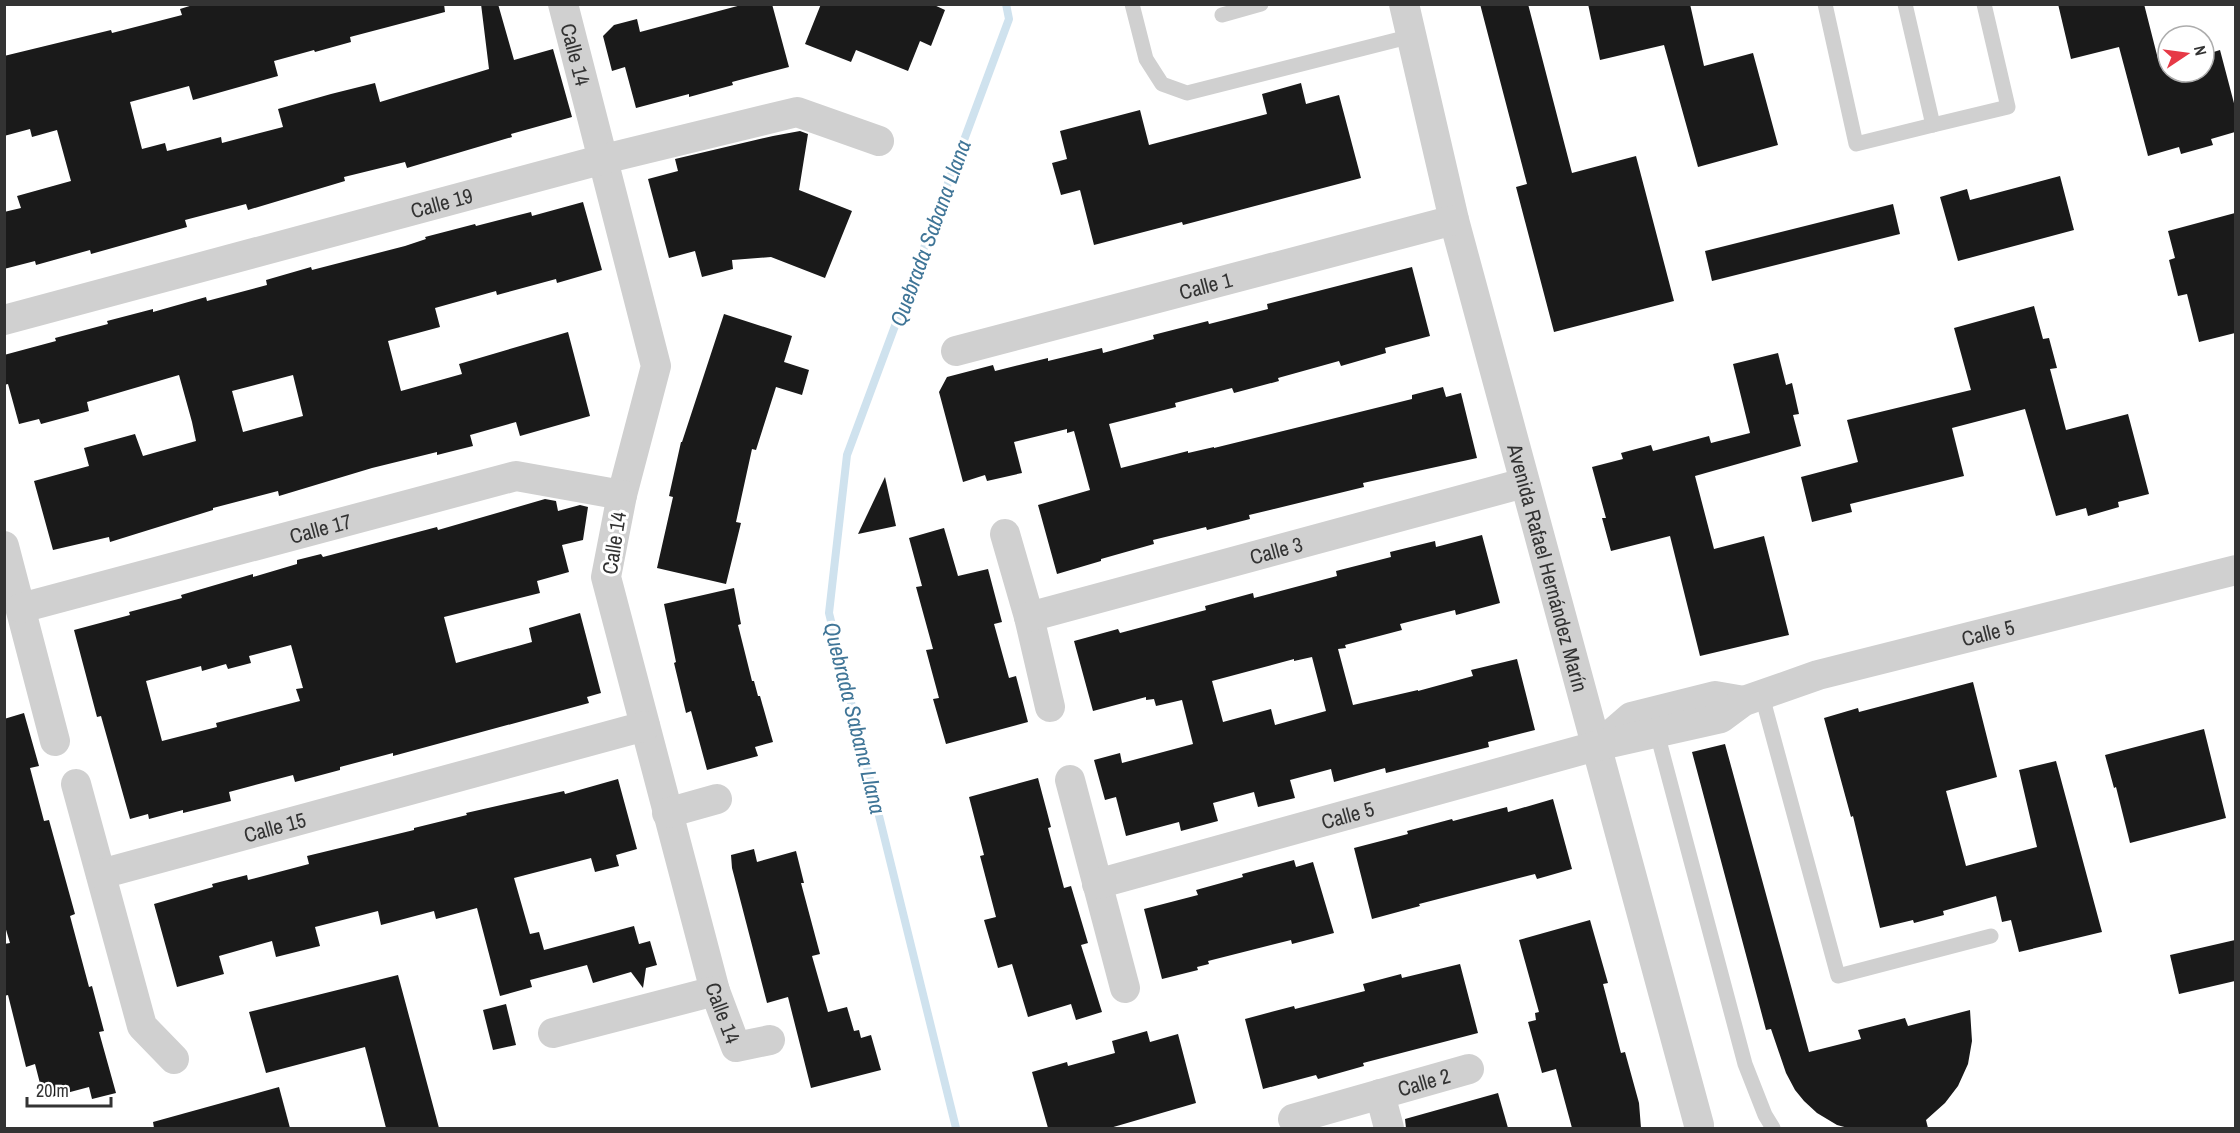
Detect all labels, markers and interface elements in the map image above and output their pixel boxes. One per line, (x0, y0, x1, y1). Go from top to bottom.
street label: Calle 14 (554, 20, 598, 89)
north arrow (2156, 24, 2216, 84)
text: N (2189, 44, 2212, 58)
water label: Quebrada Sabana Llana (882, 136, 978, 330)
street label: Calle 19 (407, 180, 476, 225)
street label: Calle 1 (1176, 264, 1236, 306)
street label: Avenida Rafael Hernández Marín (1501, 440, 1596, 695)
street label: Calle 17 (286, 506, 355, 550)
street label: Calle 14 (595, 509, 633, 576)
street label: Calle 3 (1246, 529, 1306, 571)
street label: Calle 5 (1958, 612, 2017, 653)
water label: Quebrada Sabana Llana (817, 619, 893, 817)
street label: Calle 5 (1318, 794, 1377, 836)
street label: Calle 15 (240, 804, 309, 849)
street label: Calle 14 (699, 979, 748, 1048)
street label: Calle 2 (1394, 1061, 1454, 1103)
scale bar (27, 1070, 111, 1108)
text: 20 m (36, 1078, 69, 1103)

